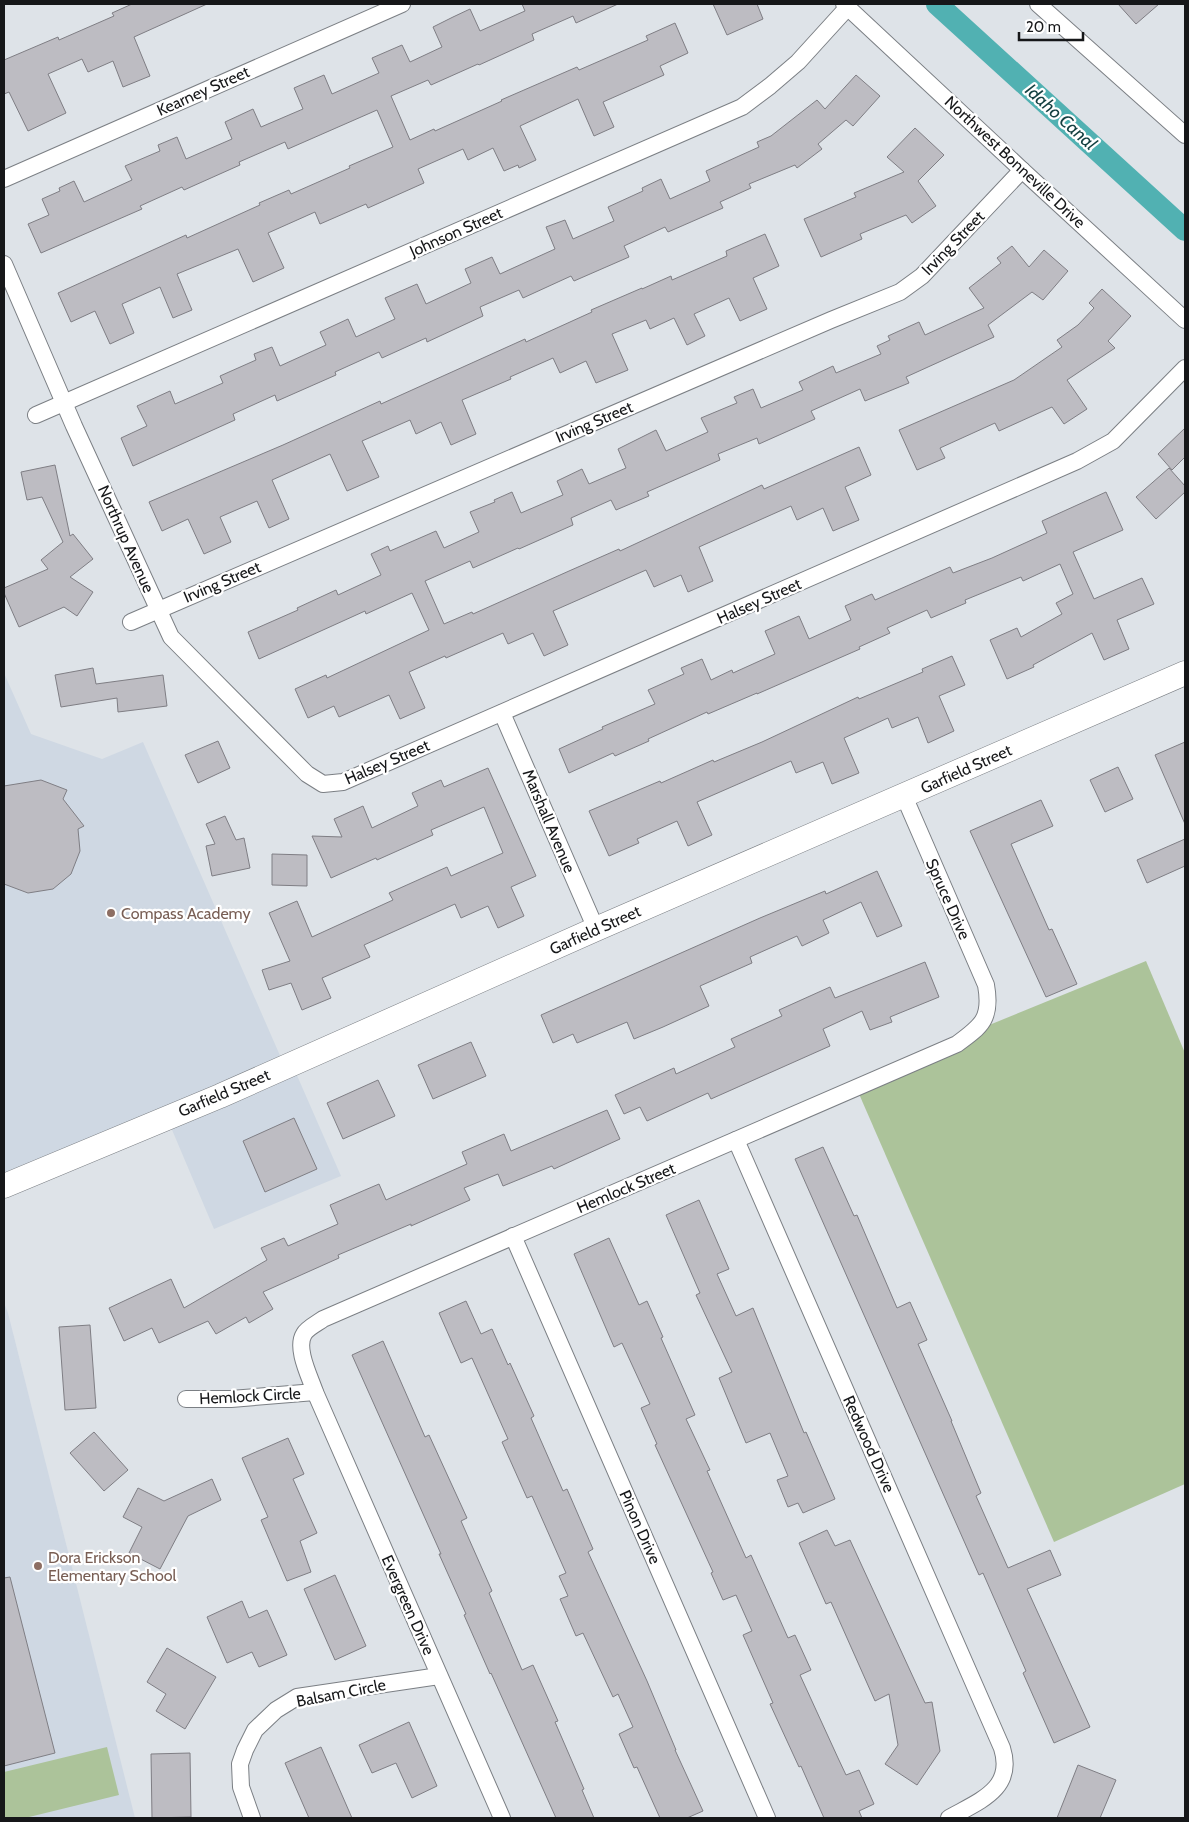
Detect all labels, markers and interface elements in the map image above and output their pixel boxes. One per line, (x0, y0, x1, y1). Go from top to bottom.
scale bar (1019, 10, 1083, 42)
text: 20 m (1026, 18, 1061, 36)
street label: Kearney Street (154, 62, 253, 120)
water label: Idaho Canal (1021, 79, 1102, 155)
street label: Northwest Bonneville Drive (941, 92, 1089, 232)
street label: Johnson Street (406, 203, 506, 261)
street label: Irving Street (918, 207, 989, 279)
street label: Irving Street (553, 397, 636, 447)
street label: Northrup Avenue (94, 482, 158, 596)
street label: Irving Street (181, 557, 264, 607)
street label: Halsey Street (714, 574, 805, 628)
street label: Halsey Street (342, 735, 433, 788)
street label: Garfield Street (918, 740, 1015, 798)
street label: Marshall Avenue (519, 766, 579, 876)
street label: Spruce Drive (922, 856, 974, 942)
street label: Garfield Street (547, 901, 644, 959)
place label: Compass Academy (121, 904, 251, 923)
marker: Compass Academy (105, 907, 117, 919)
street label: Garfield Street (175, 1065, 273, 1121)
street label: Hemlock Street (574, 1159, 679, 1217)
street label: Hemlock Circle (199, 1384, 301, 1408)
street label: Redwood Drive (839, 1393, 899, 1495)
street label: Pinon Drive (615, 1487, 665, 1567)
place label: Dora Erickson Elementary School (48, 1548, 176, 1585)
street label: Evergreen Drive (378, 1552, 438, 1658)
marker: Dora Erickson Elementary School (32, 1560, 44, 1572)
street label: Balsam Circle (295, 1675, 387, 1711)

